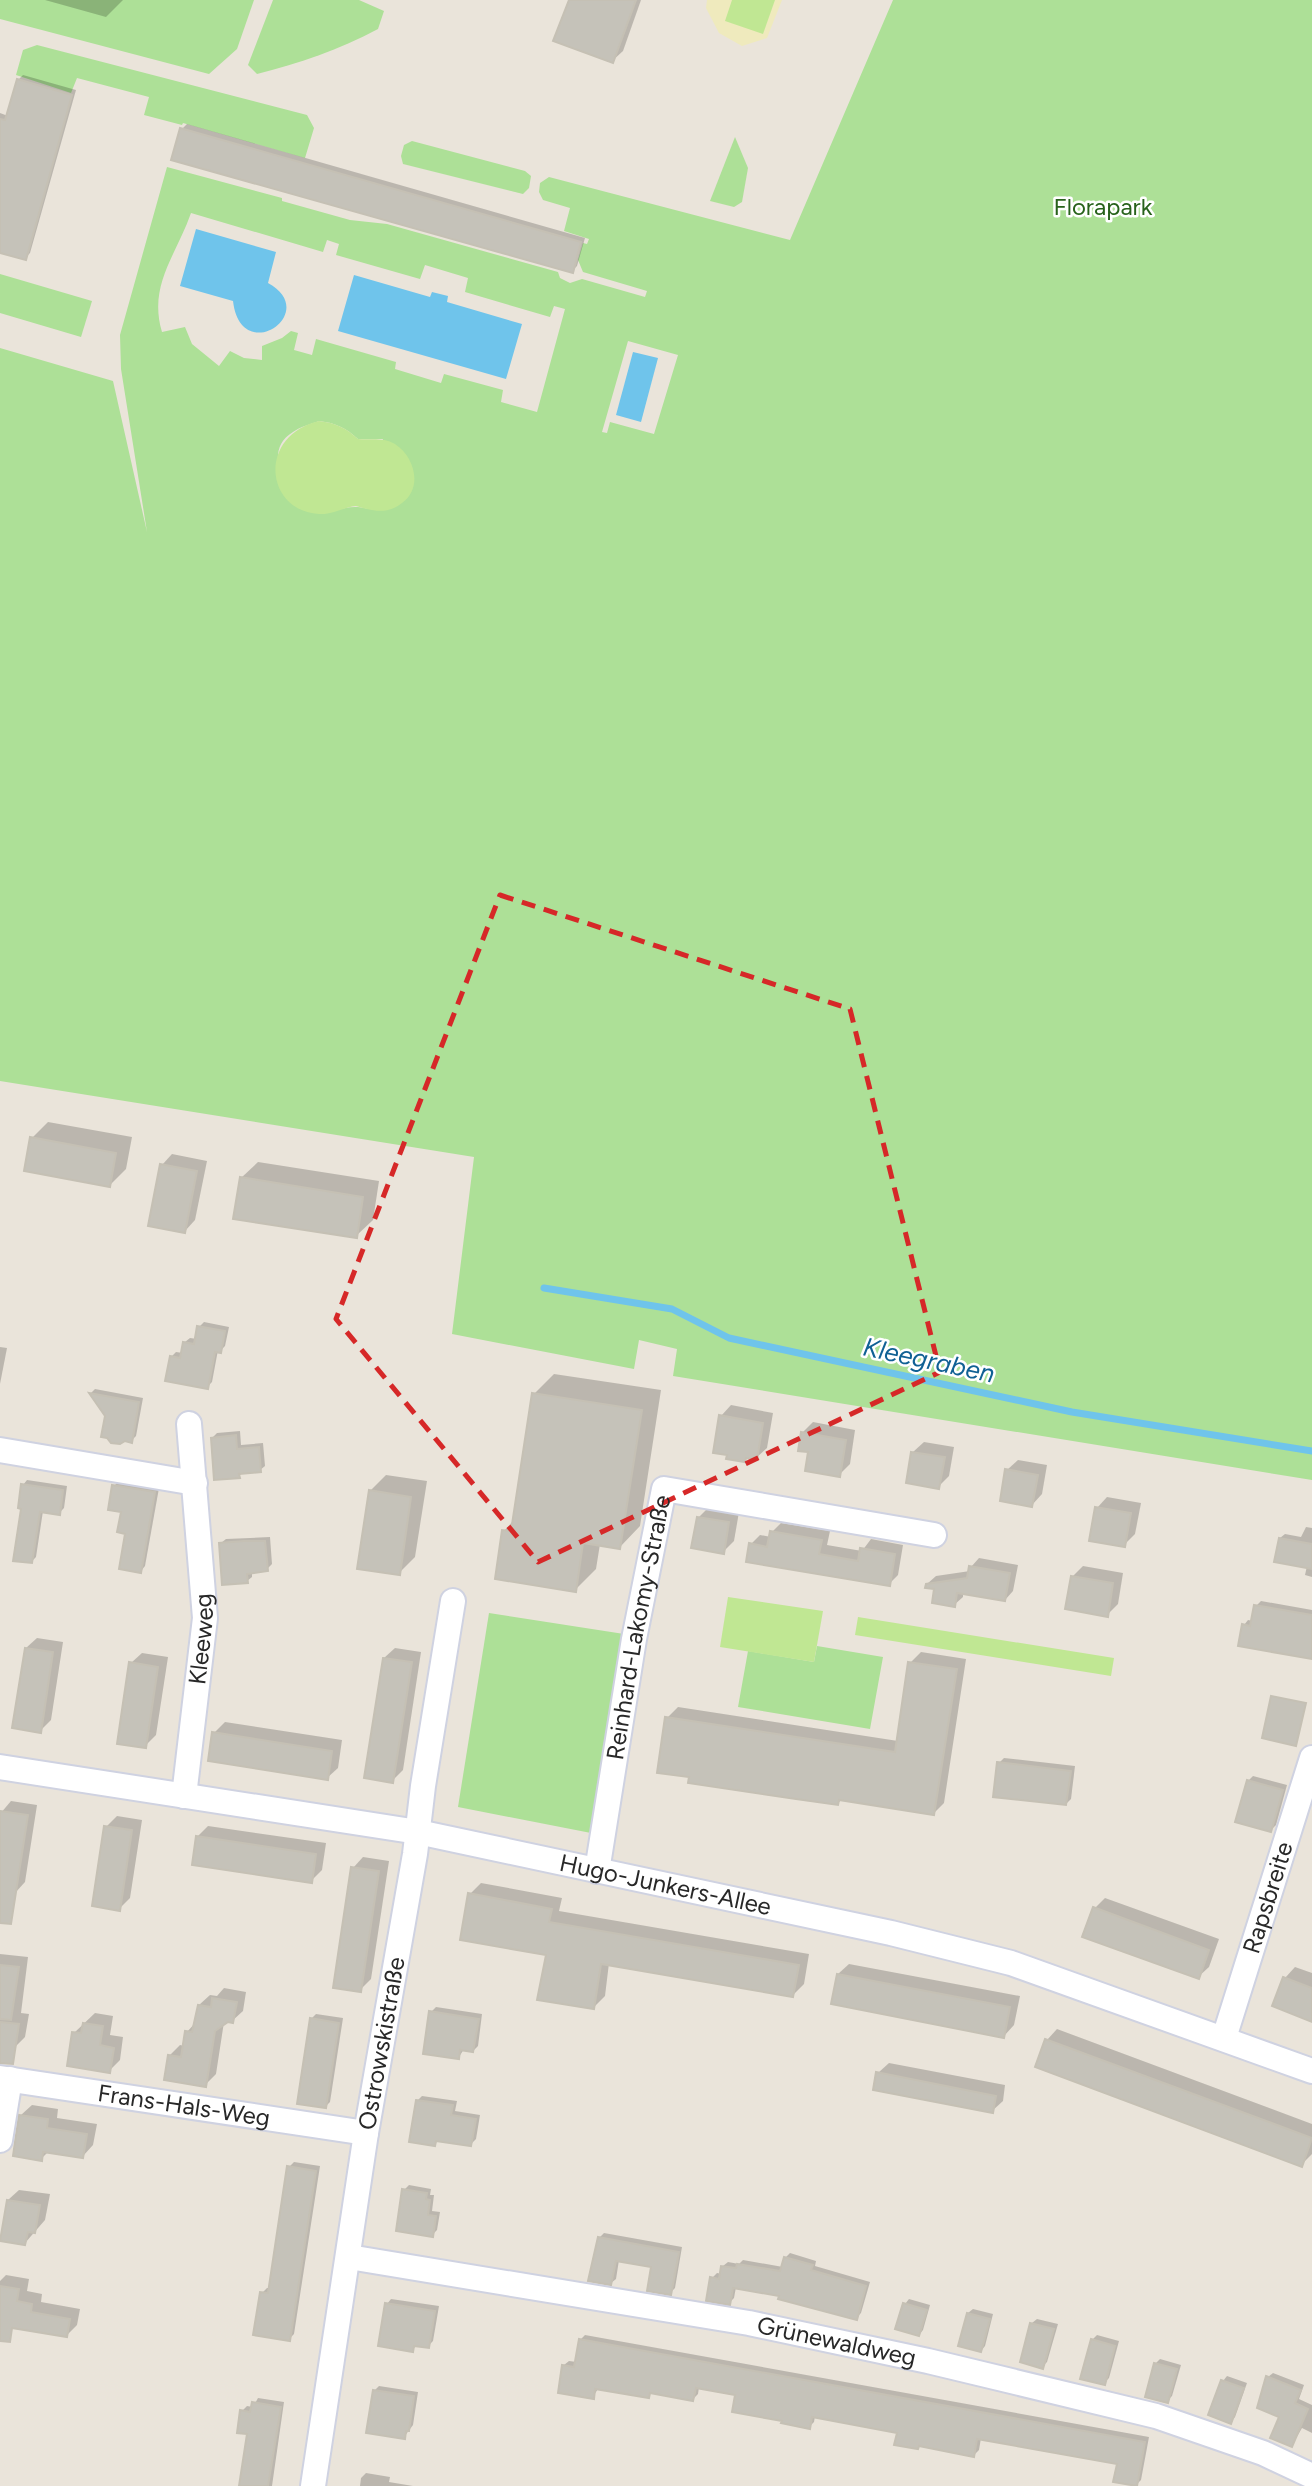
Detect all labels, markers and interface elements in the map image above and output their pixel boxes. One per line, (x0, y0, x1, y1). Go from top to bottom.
park label: Florapark (1054, 192, 1153, 221)
water label: Kleegraben (860, 1330, 998, 1390)
street label: Reinhard-Lakomy-Straße (600, 1492, 676, 1762)
street label: Kleeweg (182, 1592, 219, 1686)
street label: Rapsbreite (1236, 1838, 1299, 1957)
street label: Hugo-Junkers-Allee (557, 1848, 774, 1921)
street label: Ostrowskistraße (352, 1954, 411, 2132)
street label: Frans-Hals-Weg (96, 2078, 272, 2132)
street label: Grünewaldweg (755, 2310, 919, 2372)

